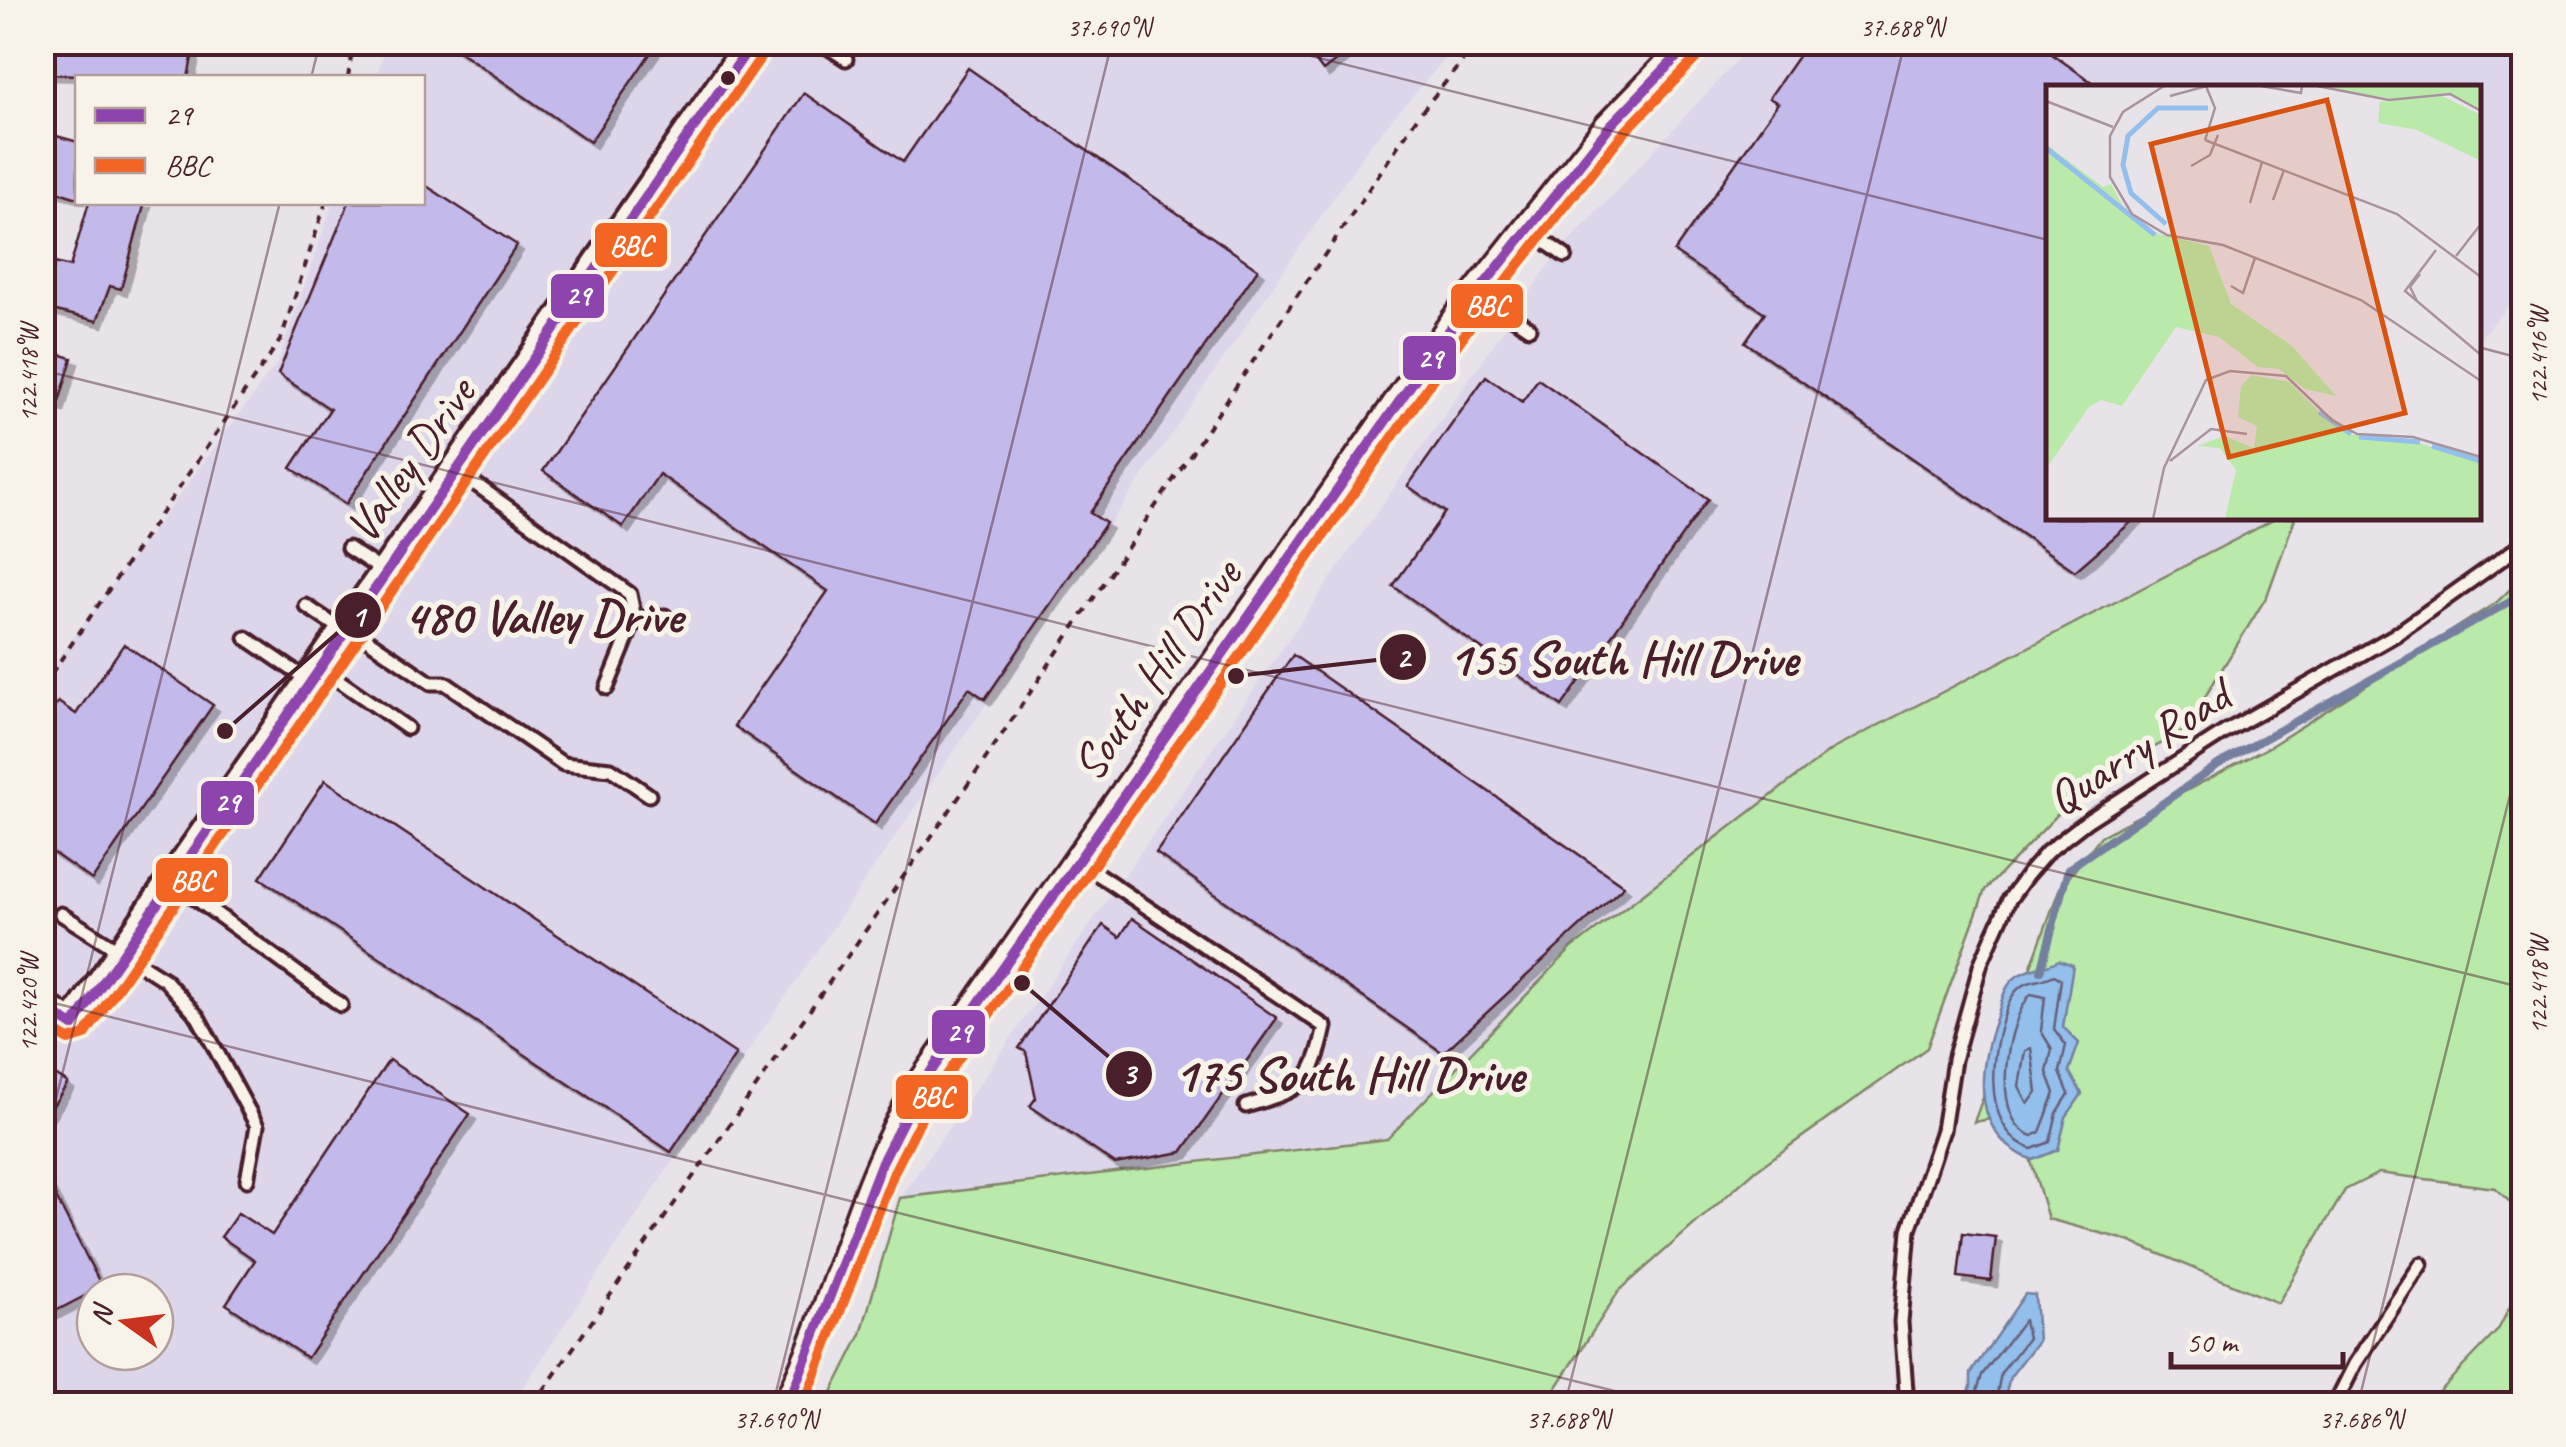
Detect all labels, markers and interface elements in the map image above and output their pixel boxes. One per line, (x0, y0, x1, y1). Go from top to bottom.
text: 37.690°N (1067, 12, 1155, 44)
text: 37.688°N (1860, 12, 1948, 44)
unlabelled marker (718, 68, 738, 88)
legend (75, 75, 425, 205)
inset map (2046, 85, 2481, 520)
text: 29 (165, 96, 194, 134)
text: BBC (165, 146, 214, 184)
line badge: BBC (593, 221, 669, 269)
text: BBC (610, 228, 657, 263)
line badge: 29 (549, 272, 606, 320)
text: 29 (566, 278, 594, 313)
line badge: BBC (1449, 282, 1525, 330)
text: BBC (1466, 288, 1513, 323)
text: 122.416°W (2523, 303, 2555, 405)
text: 122.418°W (13, 320, 45, 422)
line badge: 29 (1401, 334, 1458, 382)
text: 29 (1418, 341, 1446, 376)
street label: Valley Drive (332, 363, 490, 554)
street label: South Hill Drive (1058, 545, 1256, 792)
callout: 480 Valley Drive (333, 575, 702, 655)
text: 480 Valley Drive (404, 585, 687, 648)
text: 1 (351, 597, 368, 635)
callout: 155 South Hill Drive (1378, 617, 1819, 697)
text: 155 South Hill Drive (1448, 627, 1801, 690)
text: 2 (1396, 639, 1412, 677)
street label: Quarry Road (2035, 662, 2247, 828)
line badge: 29 (199, 779, 256, 827)
text: 29 (215, 785, 243, 820)
line badge: BBC (154, 856, 230, 904)
text: BBC (171, 863, 218, 898)
text: 122.418°W (2523, 932, 2555, 1034)
text: 122.420°W (13, 950, 45, 1052)
line badge: 29 (930, 1008, 987, 1056)
text: 29 (947, 1015, 975, 1050)
callout: 175 South Hill Drive (1104, 1034, 1545, 1114)
text: 175 South Hill Drive (1174, 1043, 1527, 1106)
text: 3 (1122, 1055, 1138, 1093)
line badge: BBC (894, 1073, 970, 1121)
text: BBC (911, 1079, 958, 1114)
north arrow (75, 1272, 175, 1372)
text: N (82, 1299, 121, 1329)
scale bar (2171, 1307, 2344, 1369)
text: 50 m (2186, 1323, 2239, 1361)
text: 37.690°N (734, 1404, 822, 1436)
text: 37.688°N (1526, 1404, 1614, 1436)
text: 37.686°N (2319, 1404, 2407, 1436)

